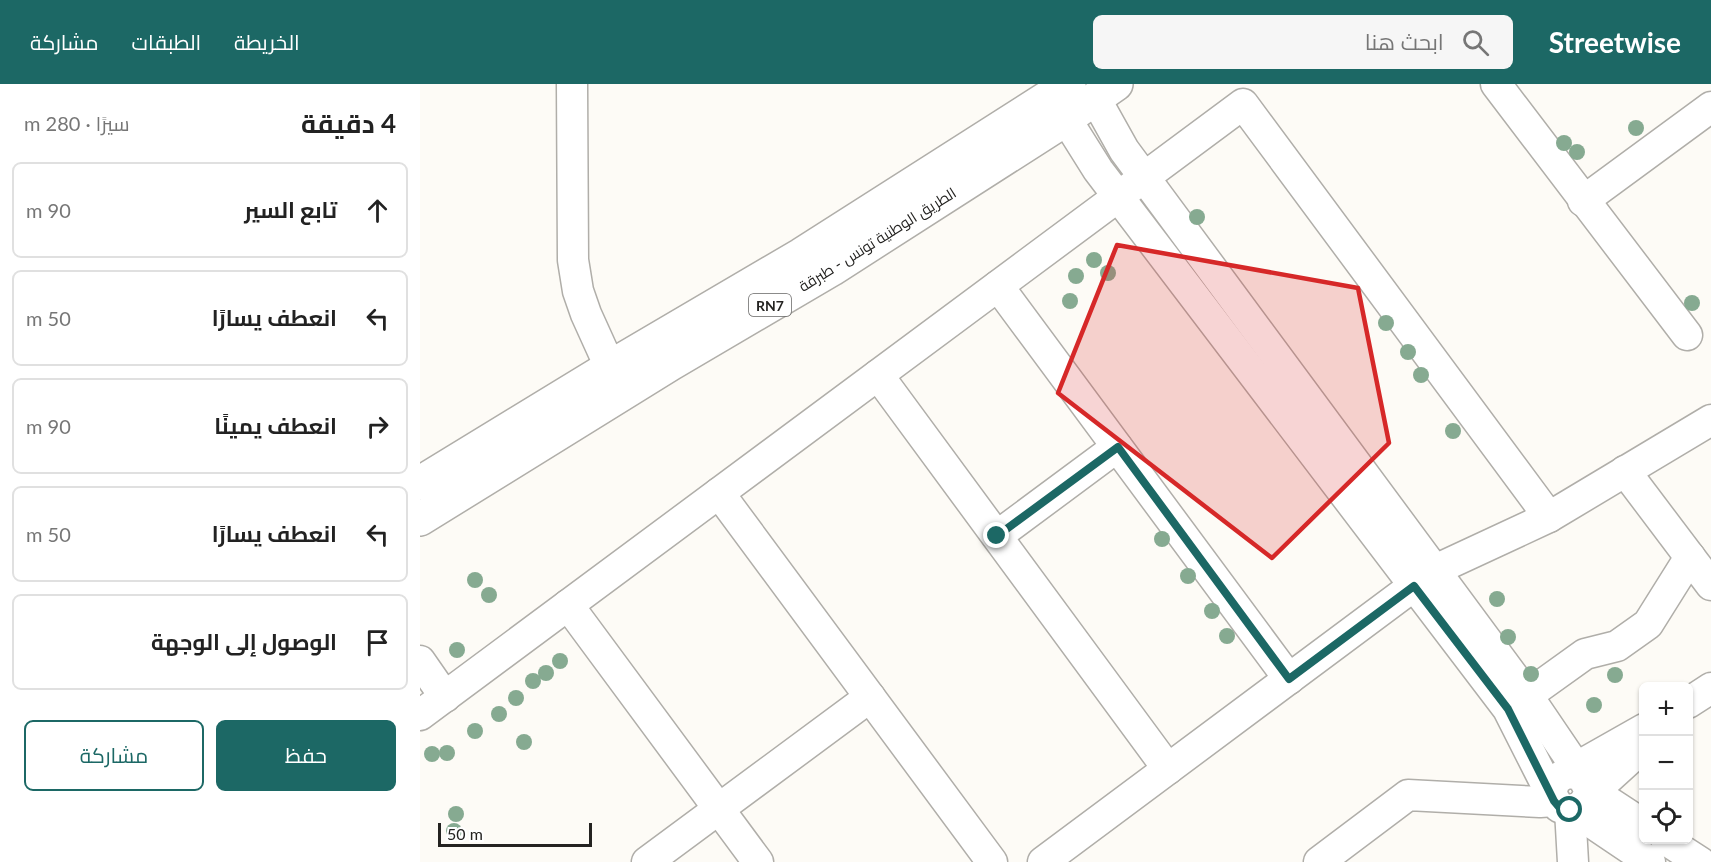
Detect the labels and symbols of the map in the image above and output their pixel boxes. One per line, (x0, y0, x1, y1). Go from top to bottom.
street label: الطريق الوطنية تونس - طبرقة (795, 183, 960, 297)
road number: RN7 (749, 294, 791, 316)
route end (983, 522, 1009, 548)
route start (1556, 796, 1582, 822)
scale bar (438, 820, 592, 848)

